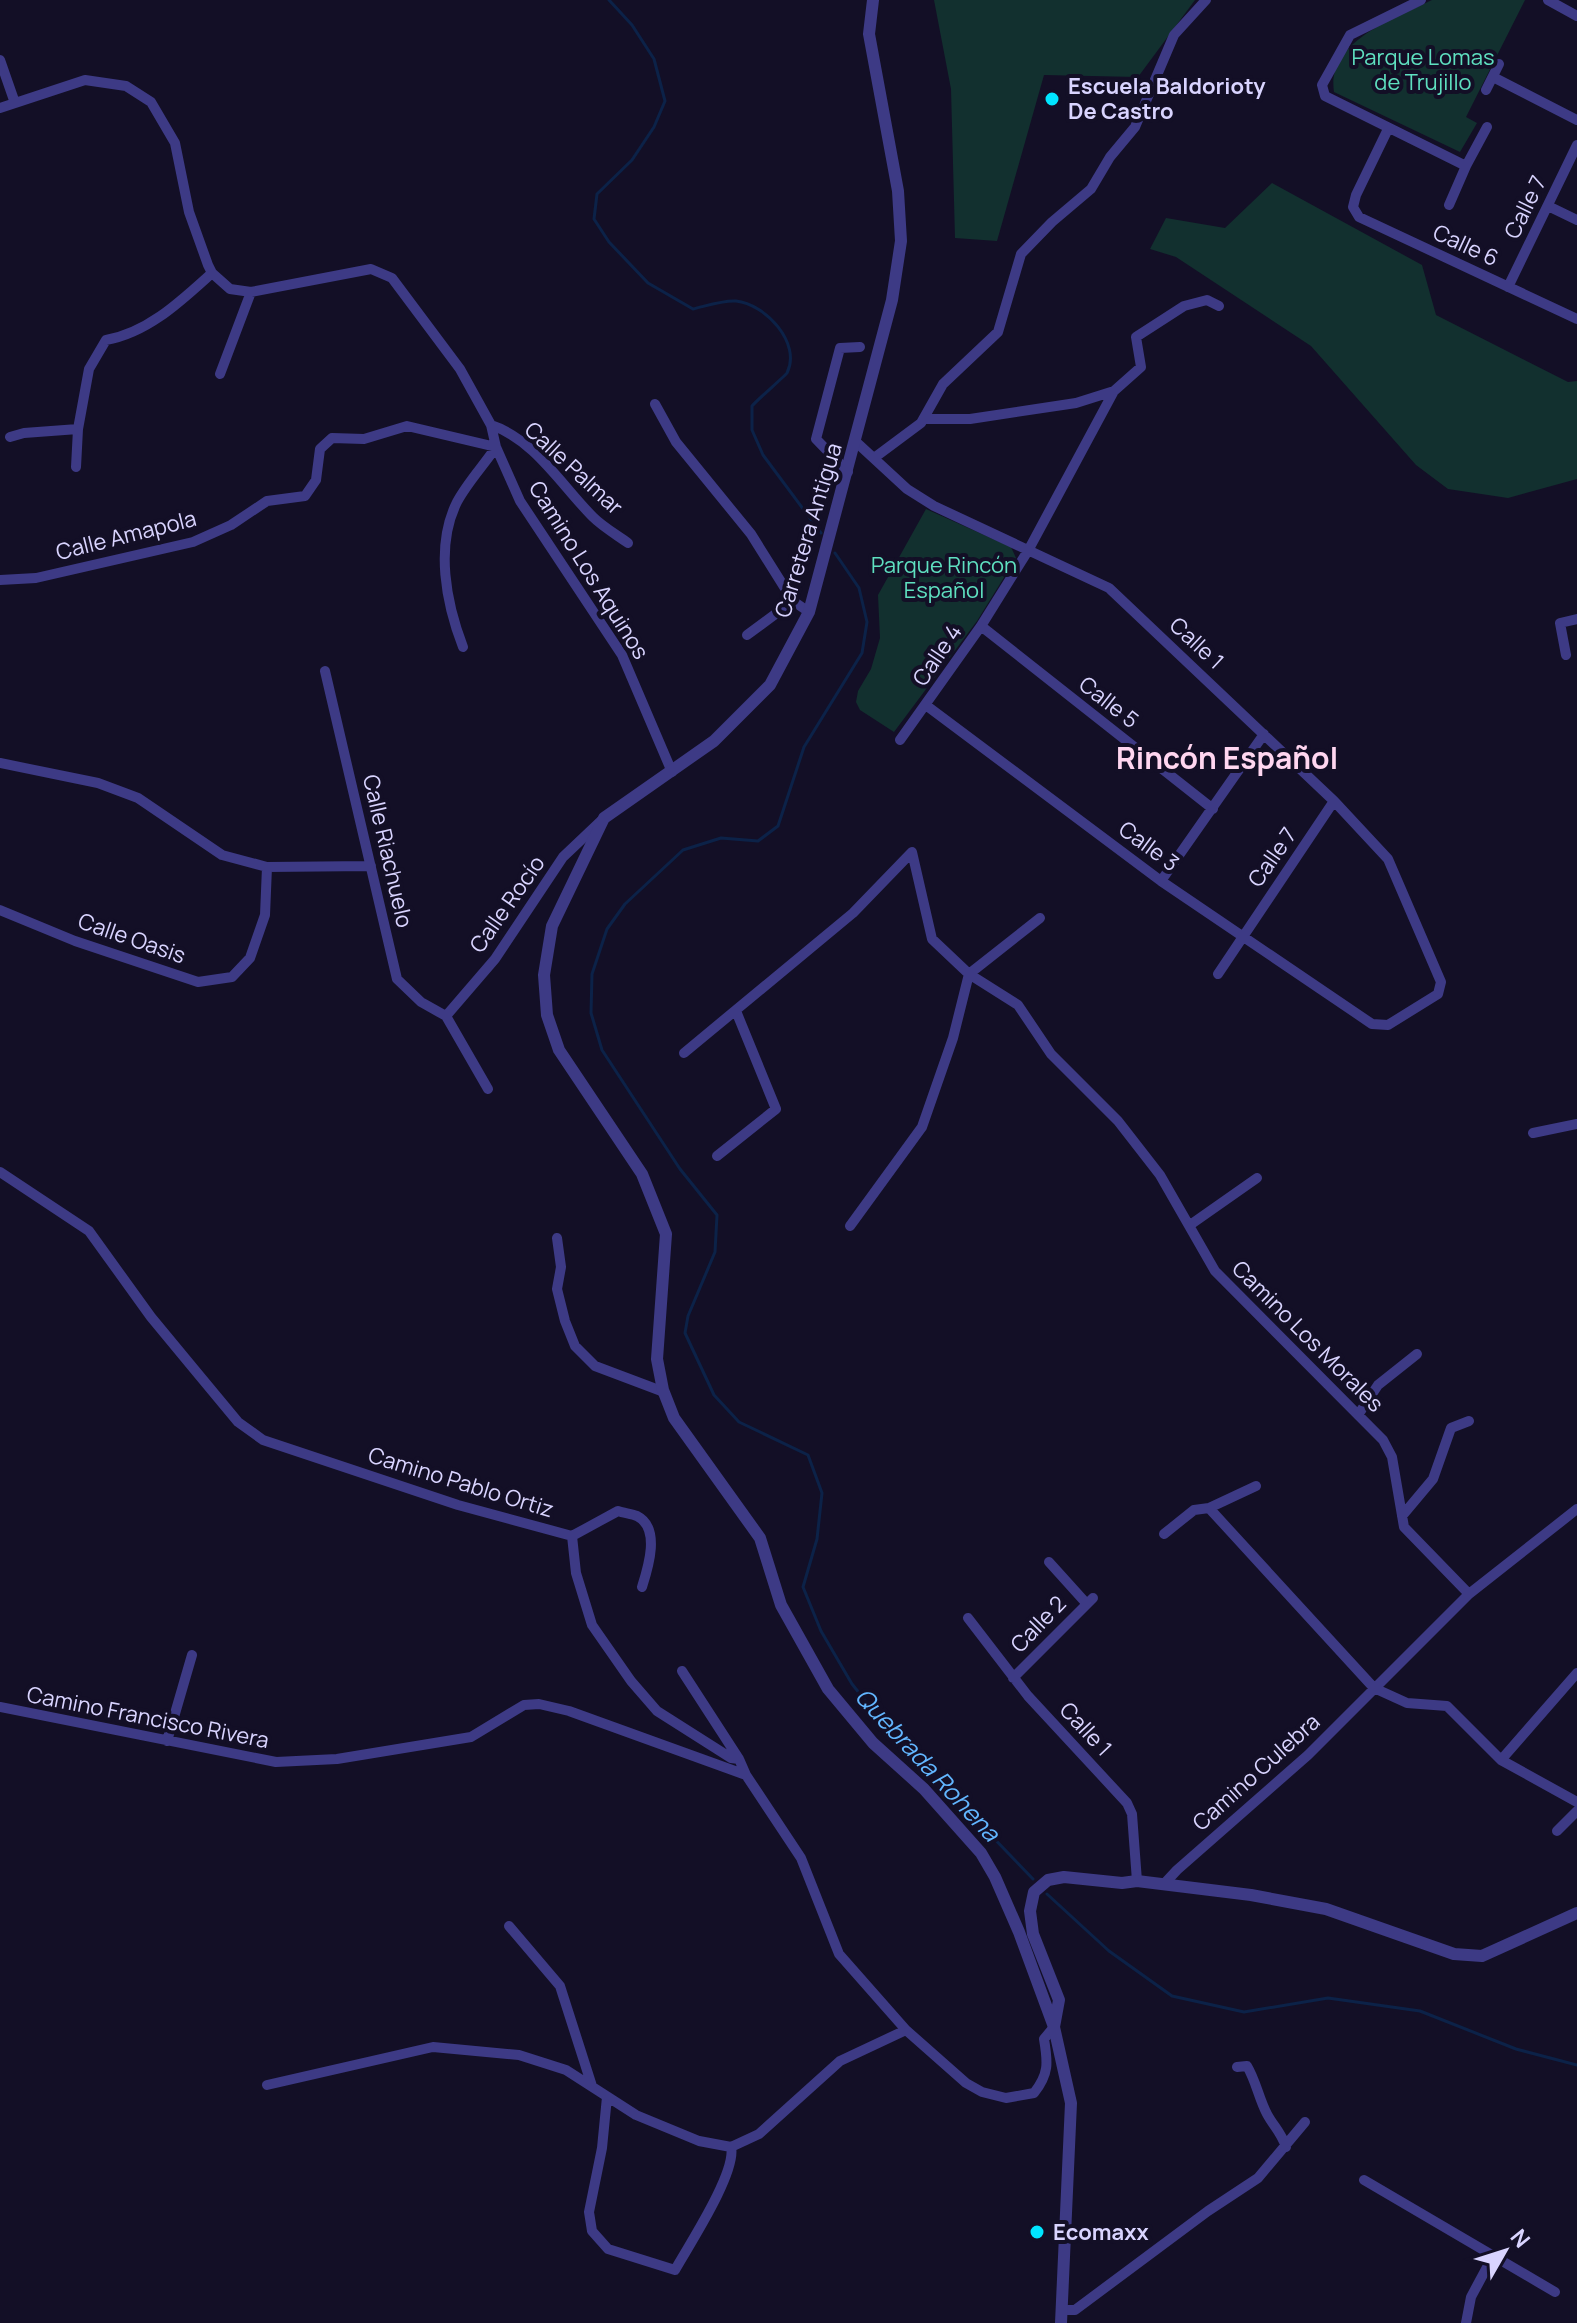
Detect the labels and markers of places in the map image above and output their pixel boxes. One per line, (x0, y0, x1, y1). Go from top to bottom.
place label: Escuela Baldorioty De Castro (1068, 71, 1266, 126)
marker: Escuela Baldorioty De Castro (1043, 90, 1061, 108)
place label: Ecomaxx (1053, 2217, 1149, 2247)
marker: Ecomaxx (1028, 2223, 1046, 2241)

